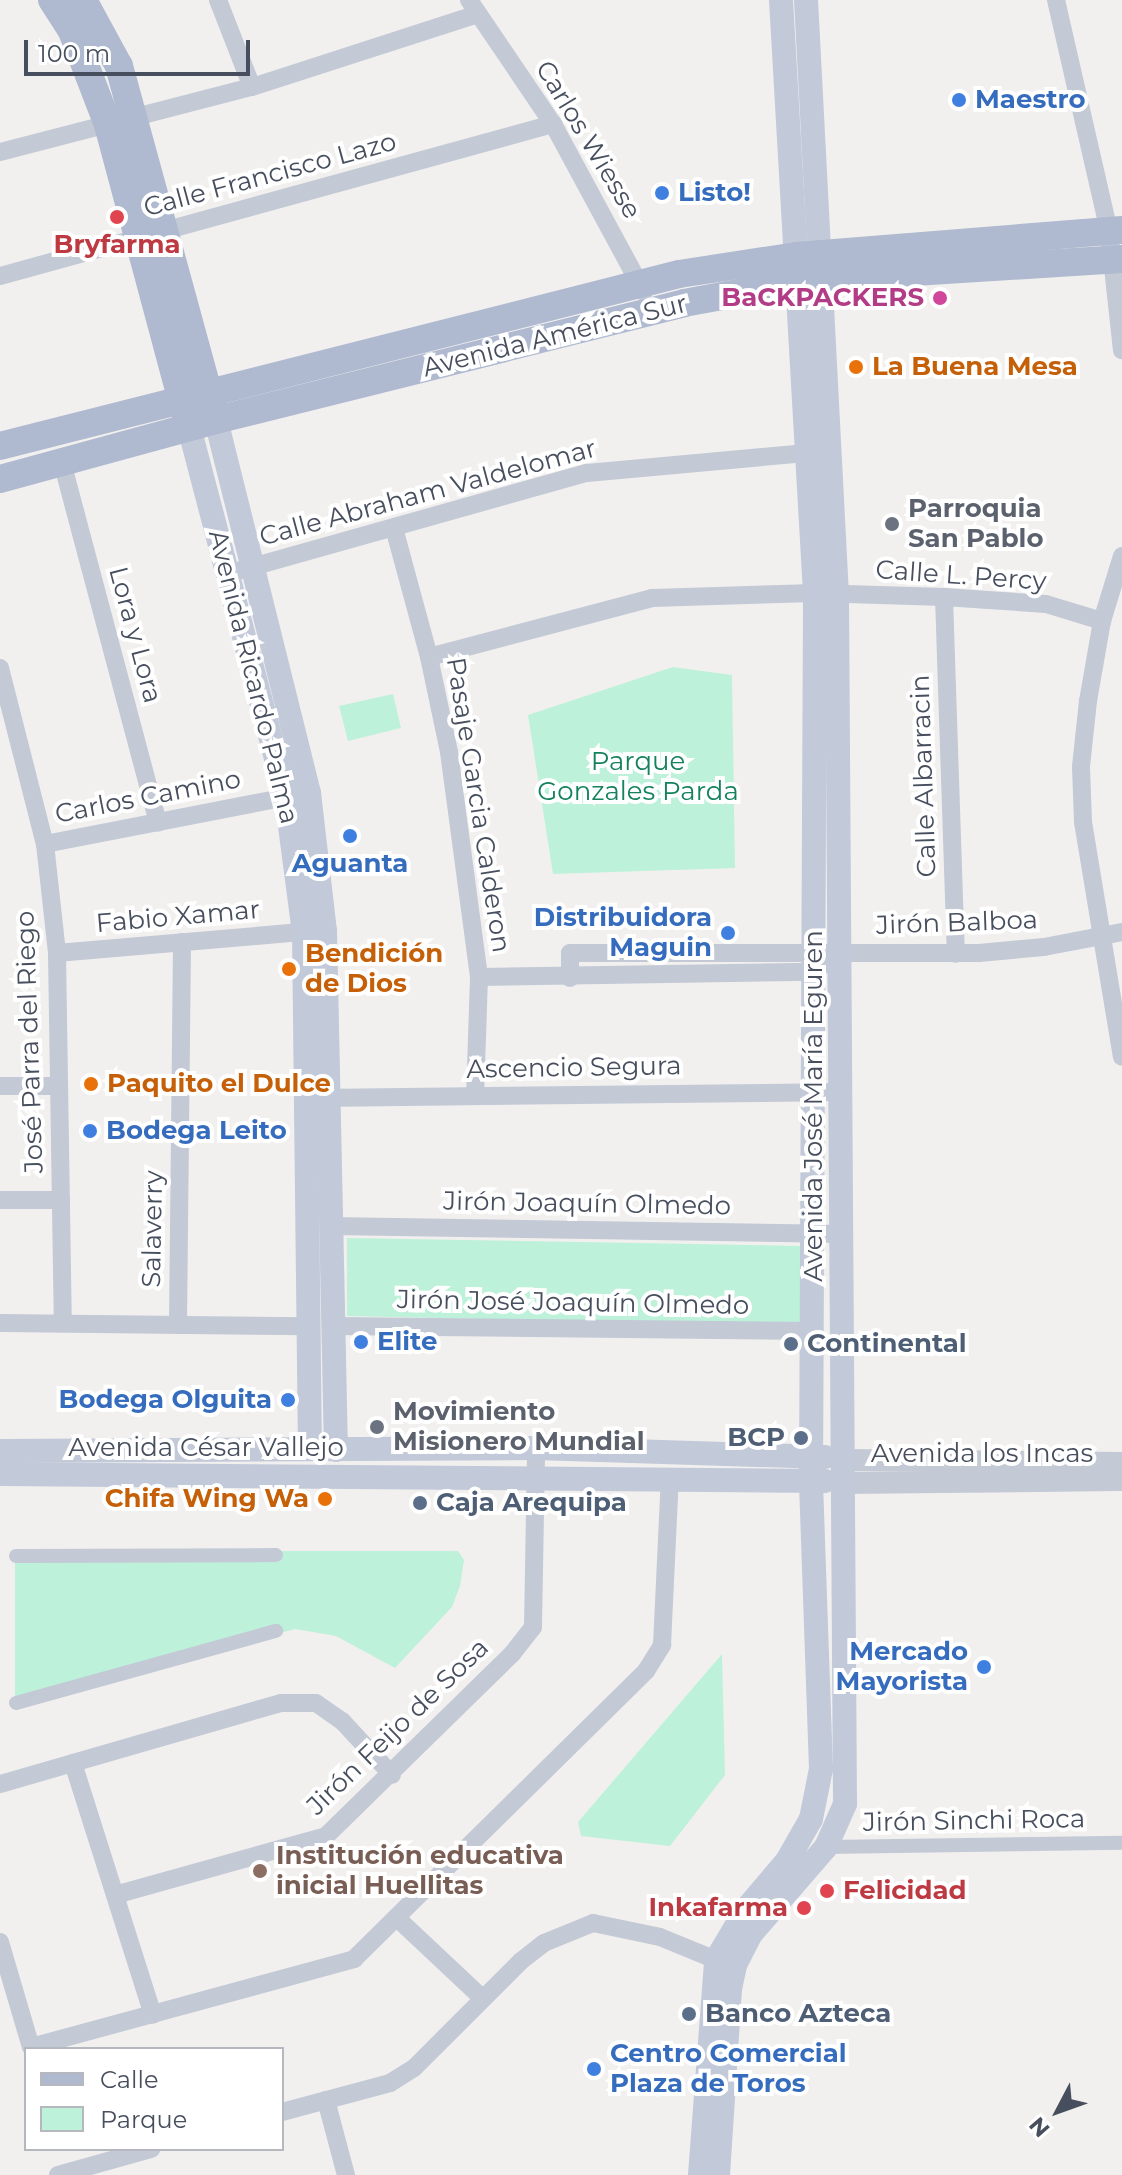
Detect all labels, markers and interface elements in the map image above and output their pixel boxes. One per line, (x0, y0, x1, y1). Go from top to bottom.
scale bar (28, 24, 254, 74)
text: 100 m (38, 39, 110, 68)
street label: Carlos Wiesse (529, 55, 647, 225)
place label: Maestro (975, 84, 1086, 116)
marker: Maestro (950, 91, 968, 109)
street label: Calle Francisco Lazo (140, 126, 400, 224)
place label: Listo! (678, 177, 751, 209)
marker: Listo! (653, 184, 671, 202)
marker: Bryfarma (108, 208, 126, 226)
place label: Bryfarma (54, 229, 180, 261)
place label: BaCKPACKERS (721, 282, 924, 314)
street label: Avenida América Sur (419, 288, 691, 384)
marker: BaCKPACKERS (931, 289, 949, 307)
place label: La Buena Mesa (872, 351, 1078, 383)
marker: La Buena Mesa (847, 358, 865, 376)
street label: Calle Abraham Valdelomar (256, 433, 600, 553)
place label: Parroquia San Pablo (908, 493, 1043, 554)
marker: Parroquia San Pablo (883, 515, 901, 533)
street label: Avenida Ricardo Palma (201, 527, 305, 827)
street label: Calle L. Percy (874, 554, 1048, 598)
street label: Lora y Lora (102, 563, 168, 707)
street label: Pasaje Garcia Calderon (439, 655, 517, 955)
street label: Calle Albarracin (905, 674, 943, 878)
park label: Parque Gonzales Parda (537, 746, 739, 808)
street label: Carlos Camino (52, 764, 244, 830)
marker: Aguanta (341, 827, 359, 845)
place label: Aguanta (292, 848, 408, 880)
street label: Fabio Xamar (95, 894, 261, 940)
place label: Distribuidora Maguin (534, 902, 712, 964)
street label: Jirón Balboa (876, 905, 1038, 941)
street label: José Parra del Riego (10, 910, 50, 1174)
marker: Distribuidora Maguin (719, 924, 737, 942)
street label: Avenida José María Eguren (798, 930, 830, 1282)
place label: Bendición de Dios (305, 938, 443, 1000)
marker: Bendición de Dios (280, 960, 298, 978)
street label: Ascencio Segura (466, 1051, 682, 1085)
place label: Paquito el Dulce (107, 1068, 331, 1100)
marker: Paquito el Dulce (82, 1075, 100, 1093)
place label: Bodega Leito (106, 1115, 287, 1147)
marker: Bodega Leito (81, 1122, 99, 1140)
street label: Salaverry (136, 1170, 170, 1288)
street label: Jirón Joaquín Olmedo (443, 1186, 731, 1222)
street label: Jirón José Joaquín Olmedo (397, 1284, 749, 1322)
place label: Elite (377, 1326, 437, 1358)
place label: Continental (807, 1328, 967, 1360)
marker: Elite (352, 1333, 370, 1351)
marker: Continental (782, 1335, 800, 1353)
place label: Bodega Olguita (59, 1384, 272, 1416)
marker: Bodega Olguita (279, 1391, 297, 1409)
place label: Movimiento Misionero Mundial (393, 1396, 645, 1458)
marker: Movimiento Misionero Mundial (368, 1418, 386, 1436)
place label: BCP (727, 1422, 785, 1454)
marker: BCP (792, 1429, 810, 1447)
street label: Avenida César Vallejo (68, 1432, 344, 1464)
street label: Avenida los Incas (871, 1438, 1093, 1470)
place label: Chifa Wing Wa (105, 1483, 309, 1515)
place label: Caja Arequipa (436, 1487, 627, 1519)
marker: Chifa Wing Wa (316, 1490, 334, 1508)
marker: Caja Arequipa (411, 1494, 429, 1512)
street label: Jirón Feijo de Sosa (301, 1632, 495, 1822)
place label: Mercado Mayorista (836, 1636, 968, 1698)
marker: Mercado Mayorista (975, 1658, 993, 1676)
street label: Jirón Sinchi Roca (863, 1803, 1085, 1839)
place label: Institución educativa inicial Huellitas (276, 1840, 564, 1902)
marker: Institución educativa inicial Huellitas (251, 1862, 269, 1880)
place label: Felicidad (843, 1875, 967, 1907)
marker: Felicidad (818, 1882, 836, 1900)
place label: Inkafarma (648, 1892, 788, 1924)
marker: Inkafarma (795, 1899, 813, 1917)
place label: Banco Azteca (705, 1998, 891, 2030)
marker: Banco Azteca (680, 2005, 698, 2023)
place label: Centro Comercial Plaza de Toros (610, 2038, 846, 2100)
legend (24, 2047, 284, 2151)
marker: Centro Comercial Plaza de Toros (585, 2060, 603, 2078)
text: Calle (100, 2065, 158, 2094)
north arrow (1018, 2071, 1098, 2151)
text: Parque (100, 2105, 187, 2134)
text: N (1023, 2112, 1056, 2143)

